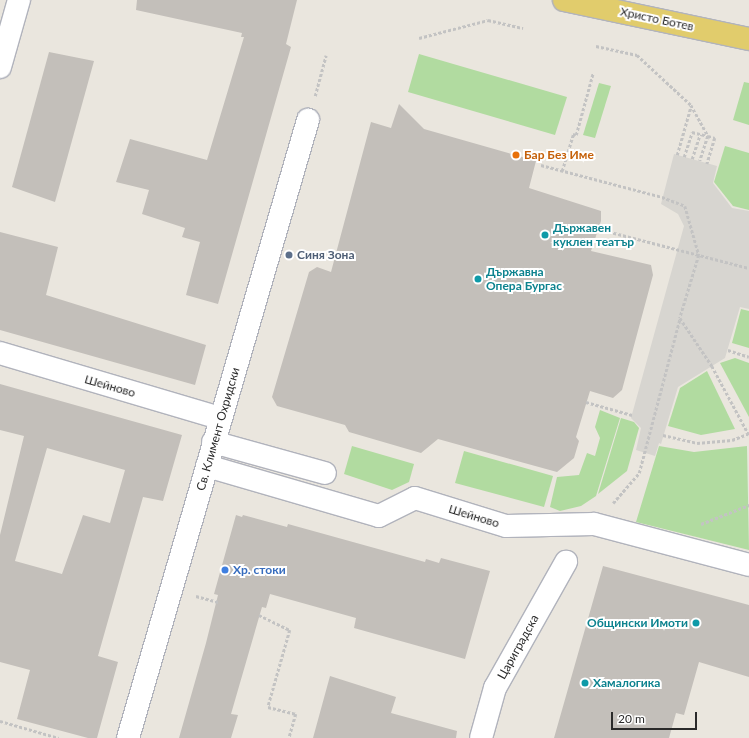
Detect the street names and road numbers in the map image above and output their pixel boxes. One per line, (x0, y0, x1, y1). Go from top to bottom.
street label: Христо Ботев (619, 4, 695, 34)
street label: Св. Климент Охридски (193, 366, 243, 492)
street label: Шейново (83, 372, 137, 400)
street label: Шейново (447, 501, 501, 531)
street label: Цариградска (494, 612, 542, 682)

